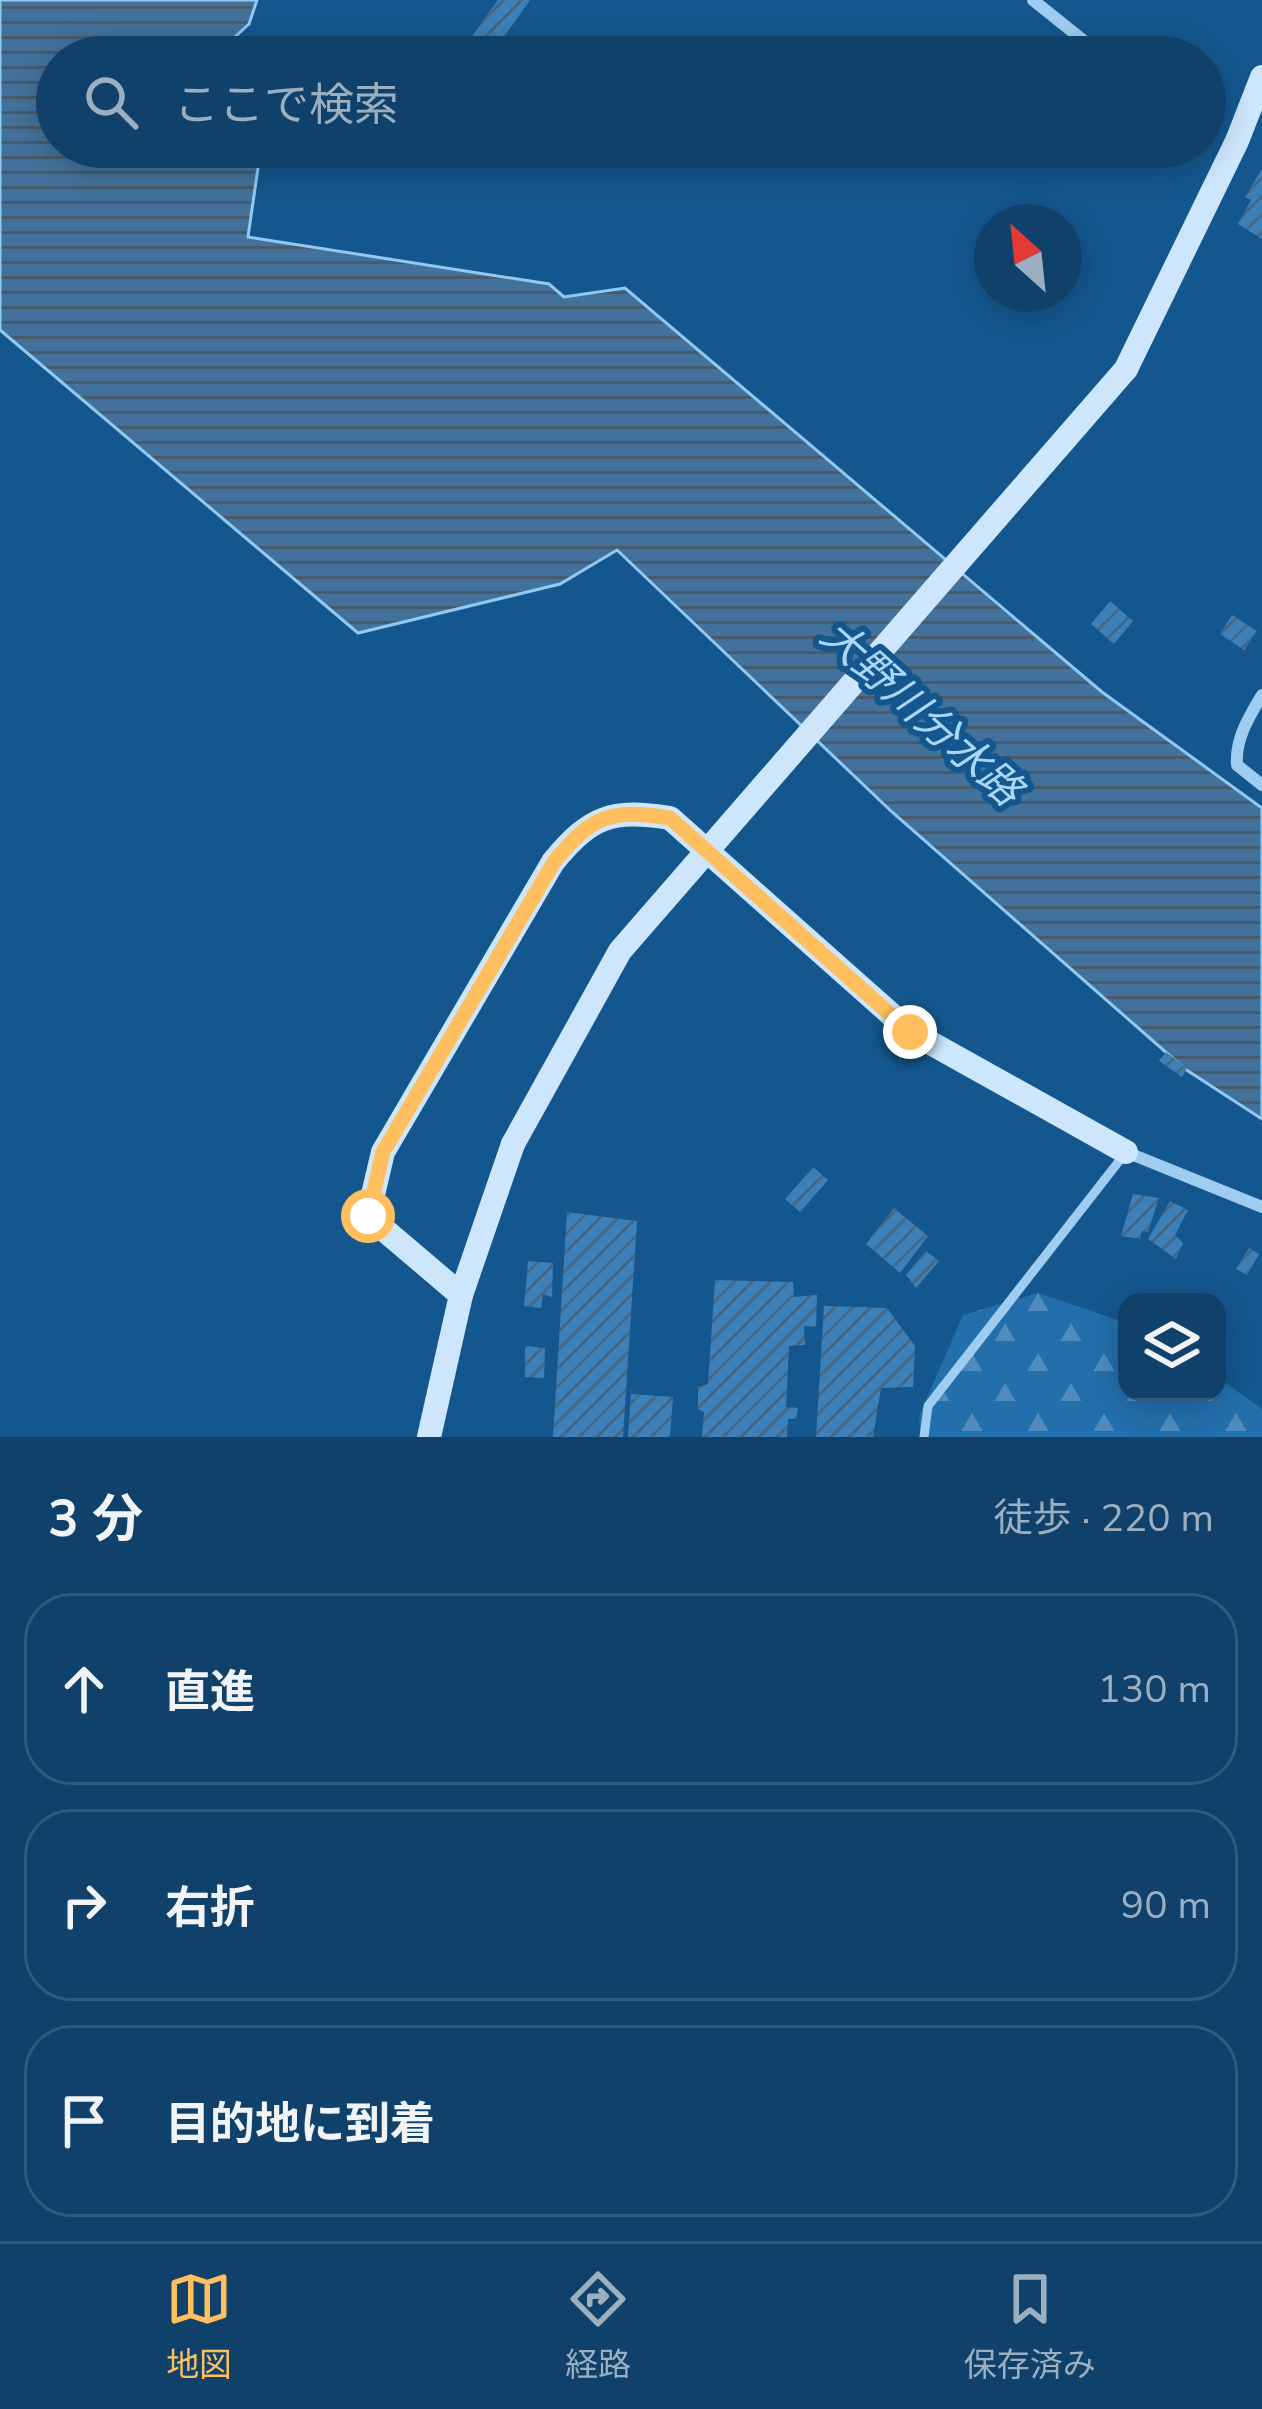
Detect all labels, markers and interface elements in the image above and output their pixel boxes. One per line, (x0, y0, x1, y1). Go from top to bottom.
search box (36, 36, 1226, 168)
icon: search (78, 69, 144, 135)
text: ここで検索 (174, 75, 399, 136)
north arrow (974, 204, 1082, 312)
water label: 大野川分水路 (808, 608, 1036, 821)
route end (883, 1005, 937, 1059)
route start (341, 1189, 395, 1243)
map controls (1118, 1293, 1226, 1401)
button: layers (1118, 1293, 1226, 1401)
text: 3 分 (48, 1484, 143, 1554)
text: 徒歩 · 220 m (993, 1492, 1214, 1545)
icon: ahead (51, 1656, 117, 1722)
text: 直進 (165, 1662, 255, 1723)
text: 130 m (1097, 1663, 1211, 1716)
icon: right (51, 1872, 117, 1938)
text: 右折 (165, 1878, 255, 1939)
text: 90 m (1121, 1879, 1211, 1932)
icon: arrive (51, 2088, 117, 2154)
text: 目的地に到着 (165, 2094, 435, 2155)
tab: 地図 (166, 2266, 232, 2388)
tab: 経路 (565, 2266, 631, 2388)
tab: 保存済み (964, 2266, 1096, 2388)

